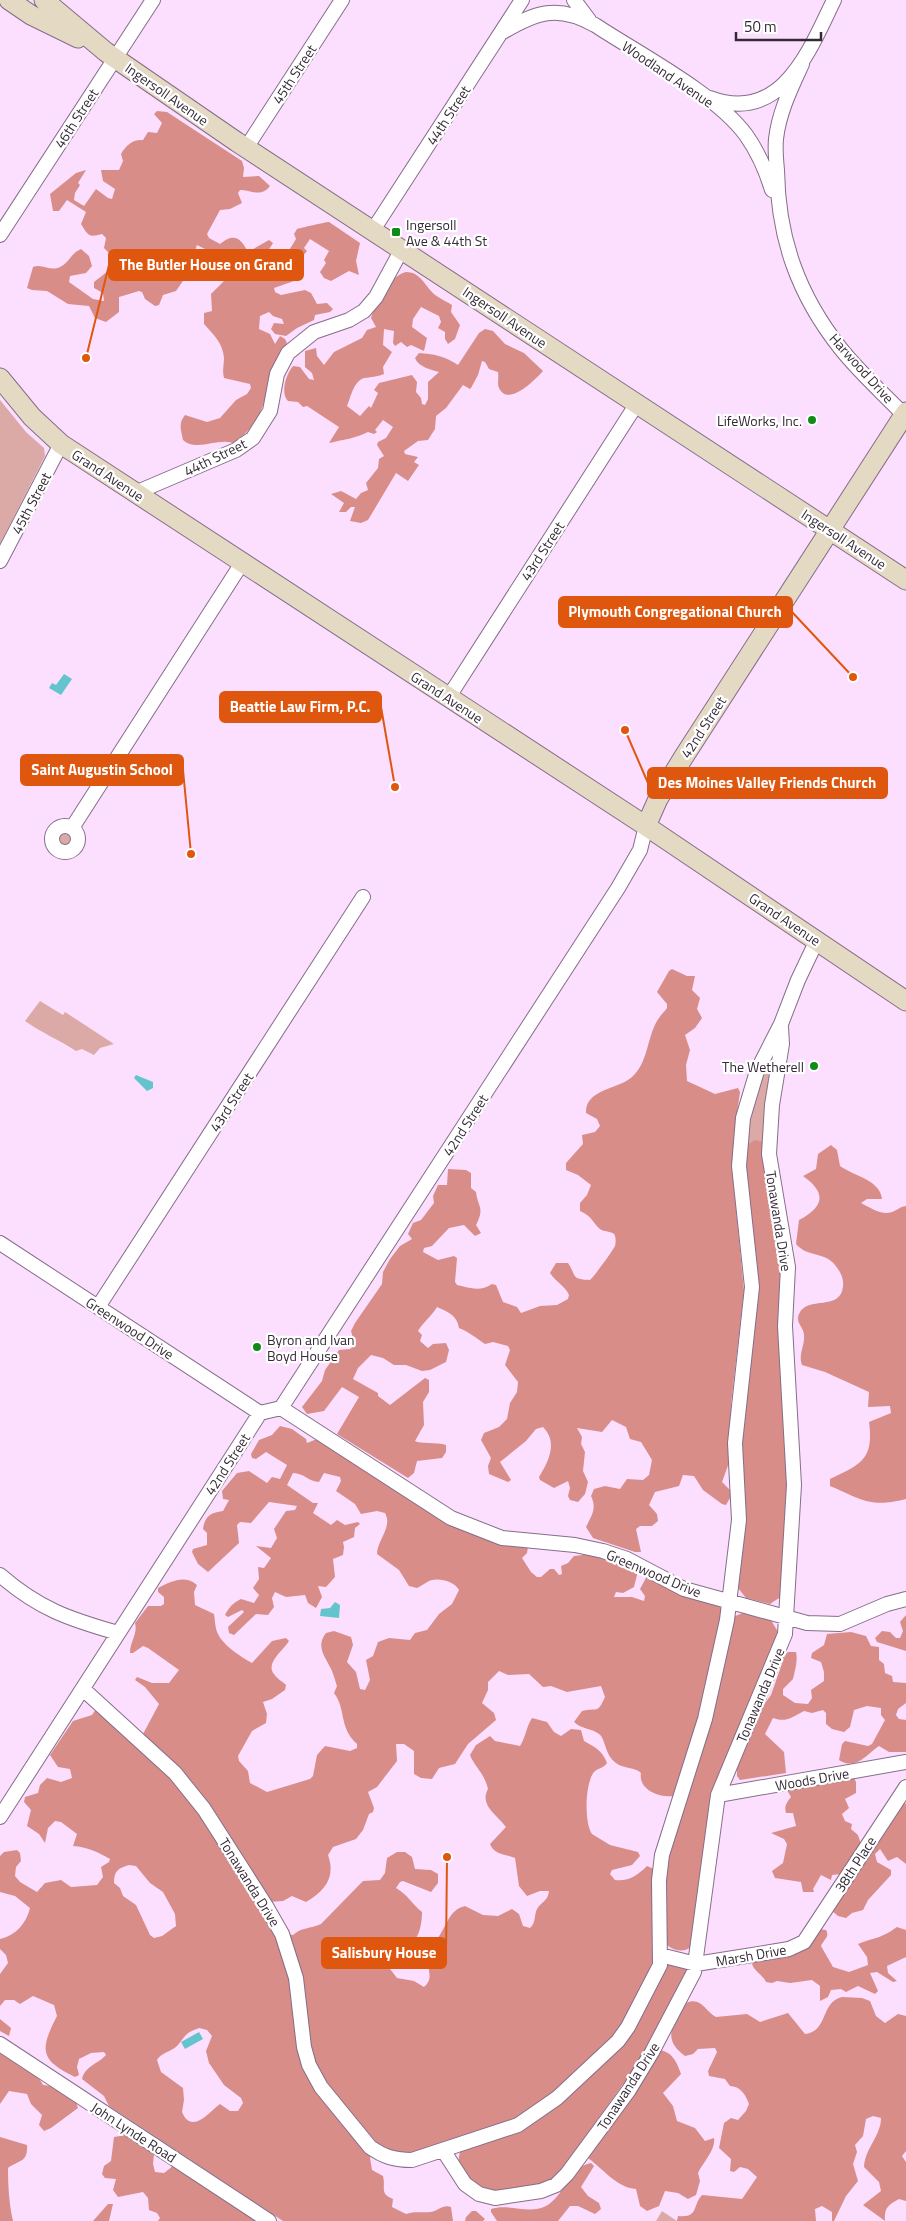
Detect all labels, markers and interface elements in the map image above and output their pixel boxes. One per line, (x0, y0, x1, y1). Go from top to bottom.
scale bar (736, 10, 821, 42)
text: 50 m (744, 15, 777, 38)
street label: Woodland Avenue (618, 36, 718, 112)
street label: 45th Street (267, 40, 321, 108)
street label: Ingersoll Avenue (121, 57, 213, 131)
street label: 44th Street (421, 81, 475, 149)
street label: 46th Street (49, 84, 103, 152)
place label: Ingersoll Ave & 44th St (406, 214, 487, 251)
marker: Ingersoll Ave & 44th St (390, 226, 402, 238)
callout: The Butler House on Grand (109, 250, 303, 280)
text: The Butler House on Grand (119, 253, 293, 276)
street label: Ingersoll Avenue (459, 281, 551, 353)
street label: Harwood Drive (825, 328, 899, 408)
place label: LifeWorks, Inc. (717, 410, 802, 431)
marker: LifeWorks, Inc. (806, 414, 818, 426)
street label: 44th Street (180, 433, 250, 481)
street label: Grand Avenue (68, 444, 148, 506)
street label: 45th Street (6, 468, 56, 538)
street label: Ingersoll Avenue (797, 504, 891, 574)
street label: 43rd Street (515, 517, 569, 585)
callout: Plymouth Congregational Church (559, 597, 792, 627)
text: Plymouth Congregational Church (568, 600, 782, 623)
street label: Grand Avenue (407, 666, 487, 728)
callout: Beattie Law Firm, P.C. (220, 692, 381, 722)
street label: 42nd Street (675, 692, 731, 762)
text: Beattie Law Firm, P.C. (230, 695, 370, 718)
callout: Saint Augustin School (21, 755, 183, 785)
text: Saint Augustin School (31, 758, 173, 781)
callout: Des Moines Valley Friends Church (648, 768, 887, 798)
text: Des Moines Valley Friends Church (658, 771, 876, 794)
street label: Grand Avenue (745, 887, 825, 951)
place label: The Wetherell (722, 1056, 804, 1077)
marker: The Wetherell (808, 1060, 820, 1072)
street label: 43rd Street (204, 1068, 258, 1136)
street label: 42nd Street (437, 1090, 493, 1160)
street label: Tonawanda Drive (761, 1169, 797, 1273)
street label: Greenwood Drive (82, 1292, 178, 1364)
place label: Byron and Ivan Boyd House (267, 1329, 355, 1366)
marker: Byron and Ivan Boyd House (251, 1341, 263, 1353)
street label: 42nd Street (199, 1429, 255, 1499)
street label: Greenwood Drive (603, 1544, 705, 1602)
street label: Tonawanda Drive (731, 1644, 789, 1746)
street label: Woods Drive (773, 1762, 851, 1796)
street label: 38th Place (829, 1832, 881, 1896)
street label: Tonawanda Drive (214, 1833, 286, 1931)
callout: Salisbury House (322, 1938, 446, 1968)
street label: Marsh Drive (714, 1938, 788, 1972)
text: Salisbury House (332, 1941, 437, 1964)
street label: Tonawanda Drive (592, 2038, 664, 2134)
street label: John Lynde Road (87, 2097, 181, 2167)

